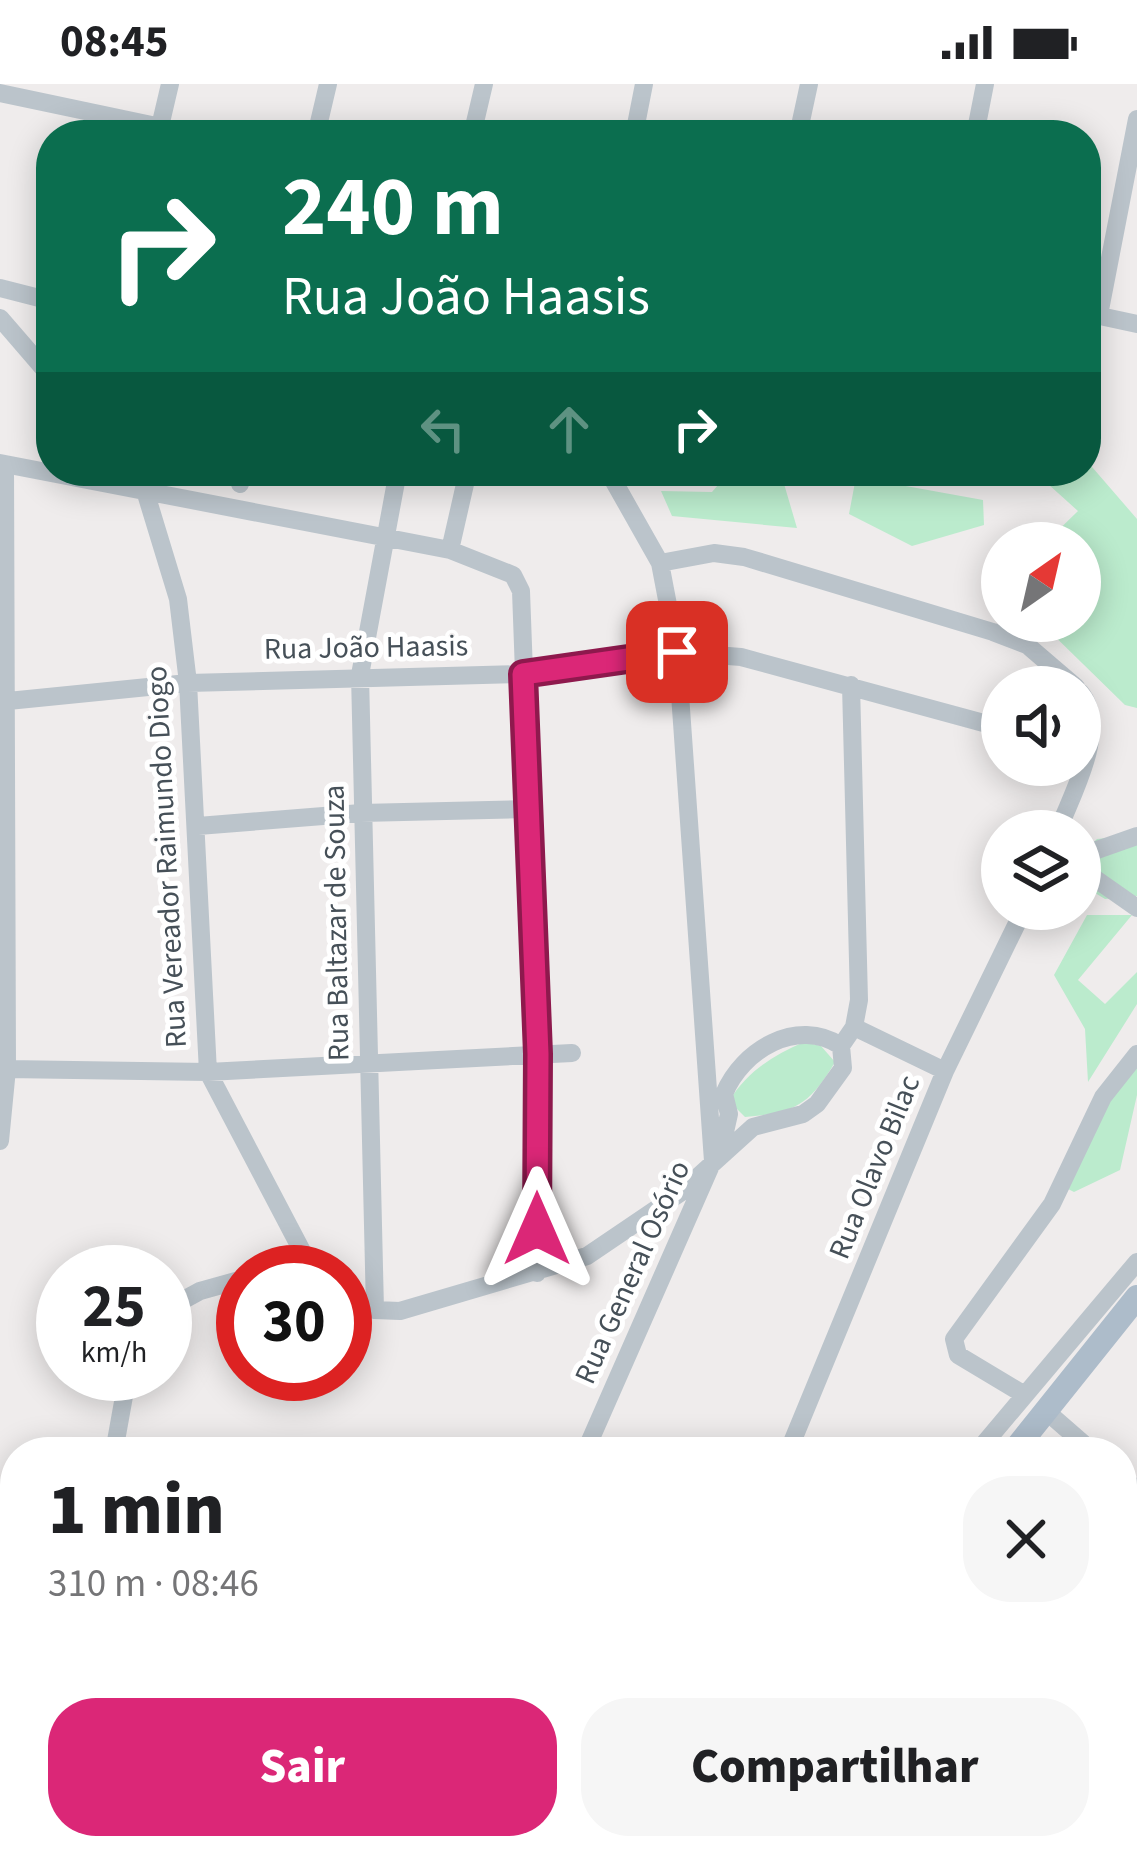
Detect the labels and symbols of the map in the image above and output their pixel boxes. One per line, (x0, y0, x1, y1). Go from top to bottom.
north arrow (981, 522, 1101, 642)
pin (626, 601, 728, 703)
street label: Rua João Haasis (263, 624, 469, 671)
street label: Rua Vereador Raimundo Diogo (135, 665, 198, 1049)
street label: Rua Baltazar de Souza (313, 784, 360, 1062)
street label: Rua Olavo Bilac (818, 1069, 931, 1266)
street label: Rua General Osório (564, 1154, 701, 1391)
position arrow (474, 1166, 600, 1292)
speed limit sign: 30 (216, 1245, 372, 1401)

